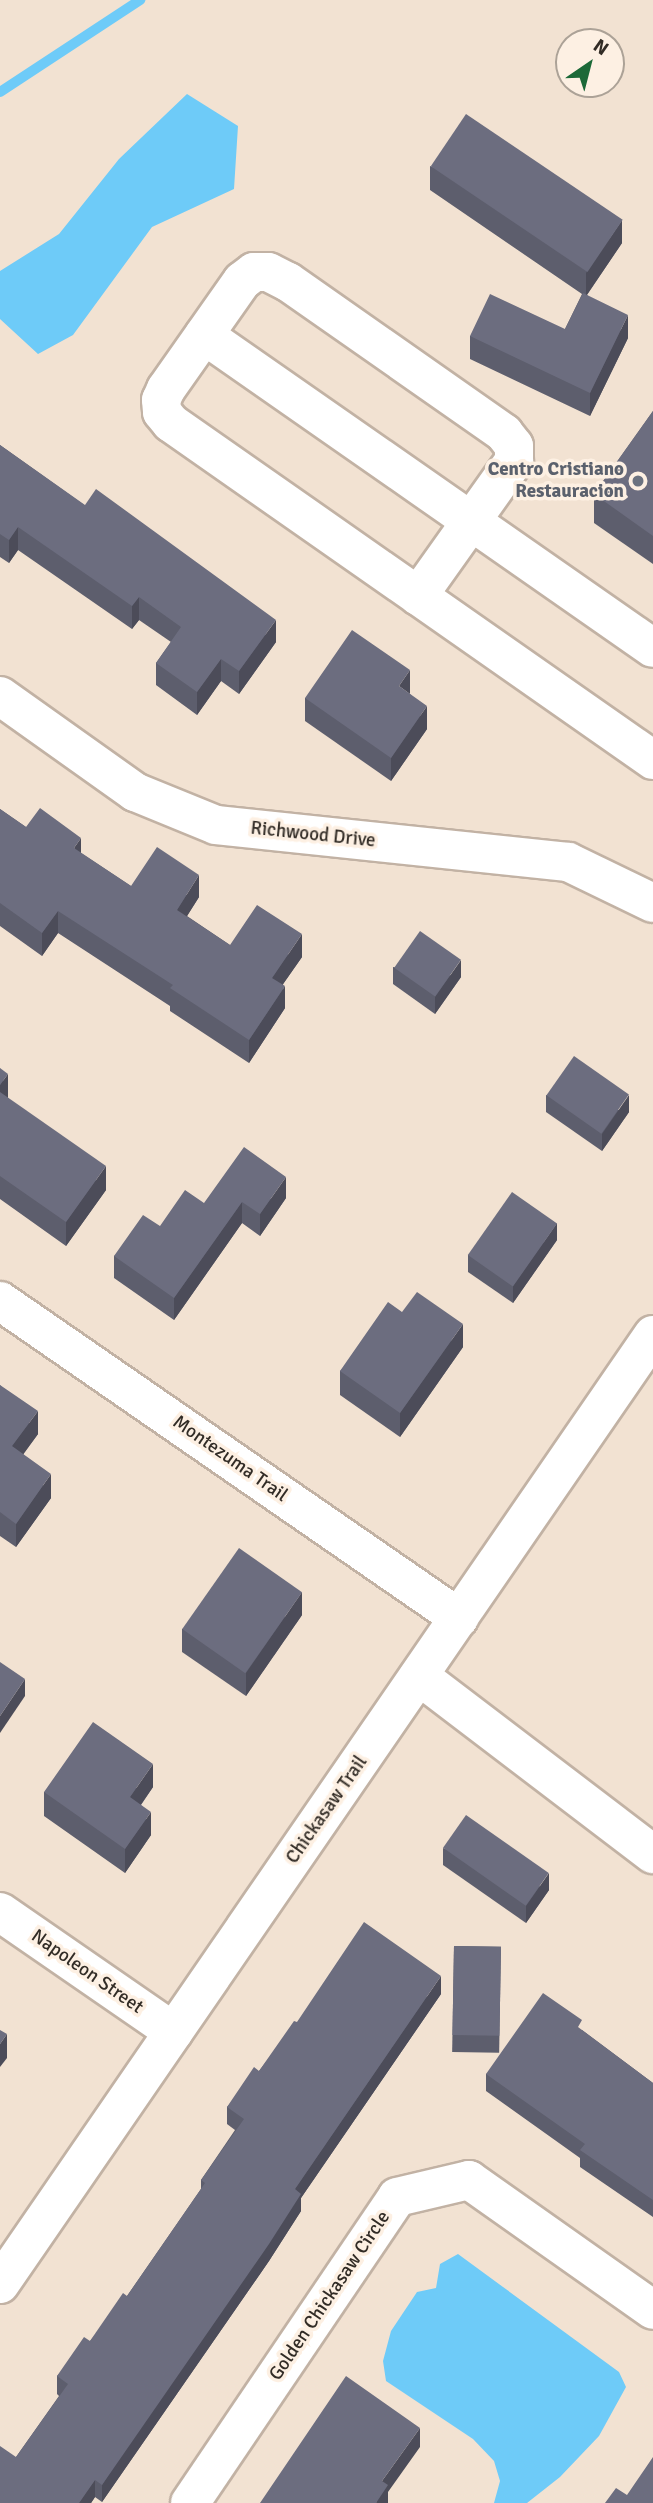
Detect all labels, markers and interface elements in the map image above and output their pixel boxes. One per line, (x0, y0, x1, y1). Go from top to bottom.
north arrow (555, 28, 625, 98)
text: N (589, 34, 613, 61)
place label: Centro Cristiano Restauracion (488, 459, 624, 503)
marker: Centro Cristiano Restauracion (630, 473, 646, 489)
street label: Richwood Drive (249, 817, 377, 853)
street label: Montezuma Trail (168, 1411, 292, 1507)
street label: Chickasaw Trail (281, 1752, 373, 1868)
street label: Napoleon Street (27, 1925, 147, 2019)
street label: Golden Chickasaw Circle (265, 2207, 395, 2385)

